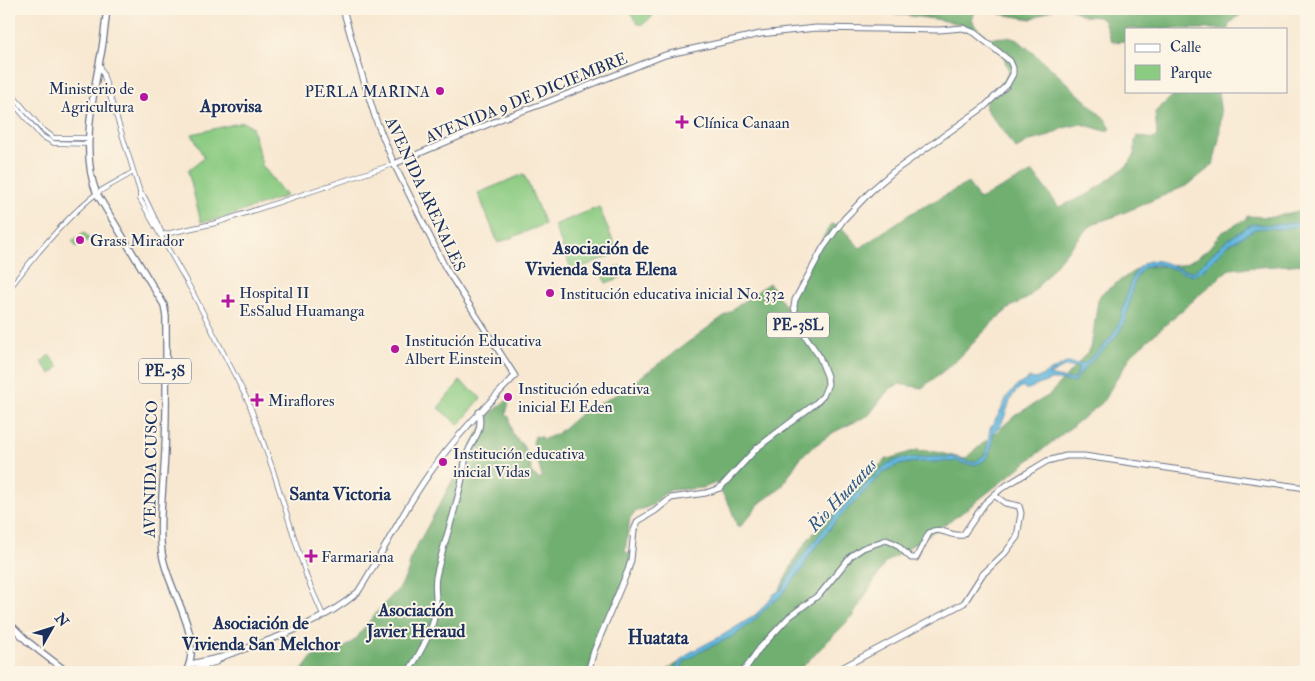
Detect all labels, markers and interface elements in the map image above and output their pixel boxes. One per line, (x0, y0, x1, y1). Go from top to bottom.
legend (1125, 28, 1288, 92)
text: Calle (1170, 38, 1201, 57)
street label: AVENIDA 9 DE DICIEMBRE (421, 48, 630, 148)
text: Parque (1170, 64, 1212, 83)
place label: Ministerio de Agricultura (49, 79, 134, 117)
place label: PERLA MARINA (304, 82, 430, 102)
marker: PERLA MARINA (434, 85, 446, 97)
marker: Ministerio de Agricultura (138, 91, 150, 103)
district label: Aprovisa (199, 95, 262, 118)
street label: AVENIDA ARENALES (380, 113, 470, 275)
place label: Clínica Canaan (693, 113, 790, 133)
marker: Clínica Canaan (675, 115, 689, 129)
place label: Grass Mirador (90, 231, 184, 251)
marker: Grass Mirador (74, 234, 86, 246)
district label: Asociación de Vivienda Santa Elena (524, 237, 678, 281)
place label: Hospital II EsSalud Huamanga (239, 283, 365, 321)
place label: Institución educativa inicial No. 332 (560, 284, 785, 304)
marker: Institución educativa inicial No. 332 (544, 287, 556, 299)
marker: Hospital II EsSalud Huamanga (221, 294, 235, 308)
road number: PE-3SL (767, 312, 829, 338)
place label: Institución Educativa Albert Einstein (404, 331, 542, 369)
marker: Institución Educativa Albert Einstein (389, 343, 401, 355)
road number: PE-3S (139, 358, 191, 384)
place label: Institución educativa inicial El Eden (518, 379, 650, 417)
place label: Miraflores (268, 391, 334, 411)
marker: Institución educativa inicial El Eden (502, 391, 514, 403)
marker: Miraflores (250, 393, 264, 407)
street label: AVENIDA CUSCO (140, 400, 162, 539)
place label: Institución educativa inicial Vidas (453, 444, 585, 482)
water label: Rio Huatatas (802, 453, 883, 538)
marker: Institución educativa inicial Vidas (437, 456, 449, 468)
district label: Santa Victoria (289, 483, 391, 506)
place label: Farmariana (321, 547, 394, 567)
marker: Farmariana (305, 550, 317, 562)
district label: Asociación Javier Heraud (366, 599, 466, 643)
north arrow (28, 604, 78, 654)
text: N (51, 609, 73, 631)
district label: Asociación de Vivienda San Melchor (181, 612, 340, 656)
district label: Huatata (628, 626, 690, 650)

